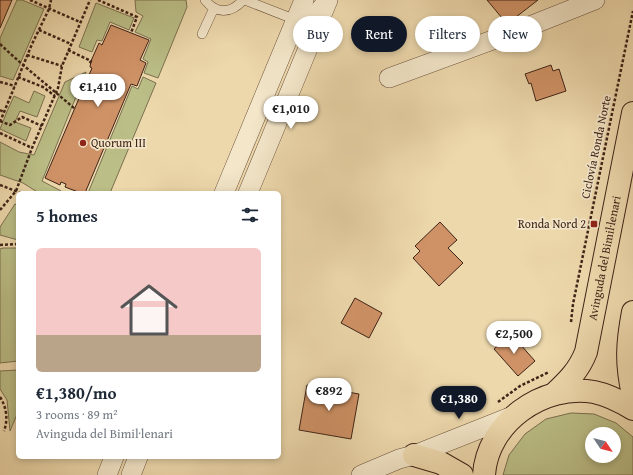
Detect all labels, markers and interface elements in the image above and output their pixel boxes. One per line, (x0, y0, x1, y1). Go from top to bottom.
chip: Buy (293, 16, 343, 52)
chip: Rent (351, 16, 407, 52)
chip: Filters (415, 16, 480, 52)
chip: New (488, 16, 542, 52)
pin: €1,410 (65, 74, 131, 108)
text: €1,410 (79, 77, 117, 96)
street label: Ciclovía Ronda Norte (576, 93, 615, 200)
pin: €1,010 (258, 96, 324, 130)
text: €1,010 (272, 99, 310, 118)
place label: Quorum III (91, 134, 146, 151)
marker: Quorum III (78, 138, 88, 148)
street label: Avinguda del Bimil·lenari (583, 194, 625, 322)
text: 5 homes (36, 203, 98, 228)
icon: filters (239, 204, 261, 226)
place label: Ronda Nord 2 (518, 215, 586, 232)
marker: Ronda Nord 2 (589, 219, 599, 229)
icon: home (113, 274, 185, 346)
pin: €2,500 (481, 321, 547, 355)
text: €2,500 (495, 324, 533, 343)
pin: €892 (305, 378, 353, 412)
text: €1,380/mo (36, 380, 117, 405)
text: €892 (316, 381, 342, 400)
pin: €1,380 (426, 386, 492, 420)
text: €1,380 (440, 389, 478, 408)
text: 3 rooms · 89 m² (36, 405, 118, 424)
text: Avinguda del Bimil·lenari (36, 424, 173, 443)
north arrow (585, 427, 621, 463)
map controls (585, 427, 621, 463)

